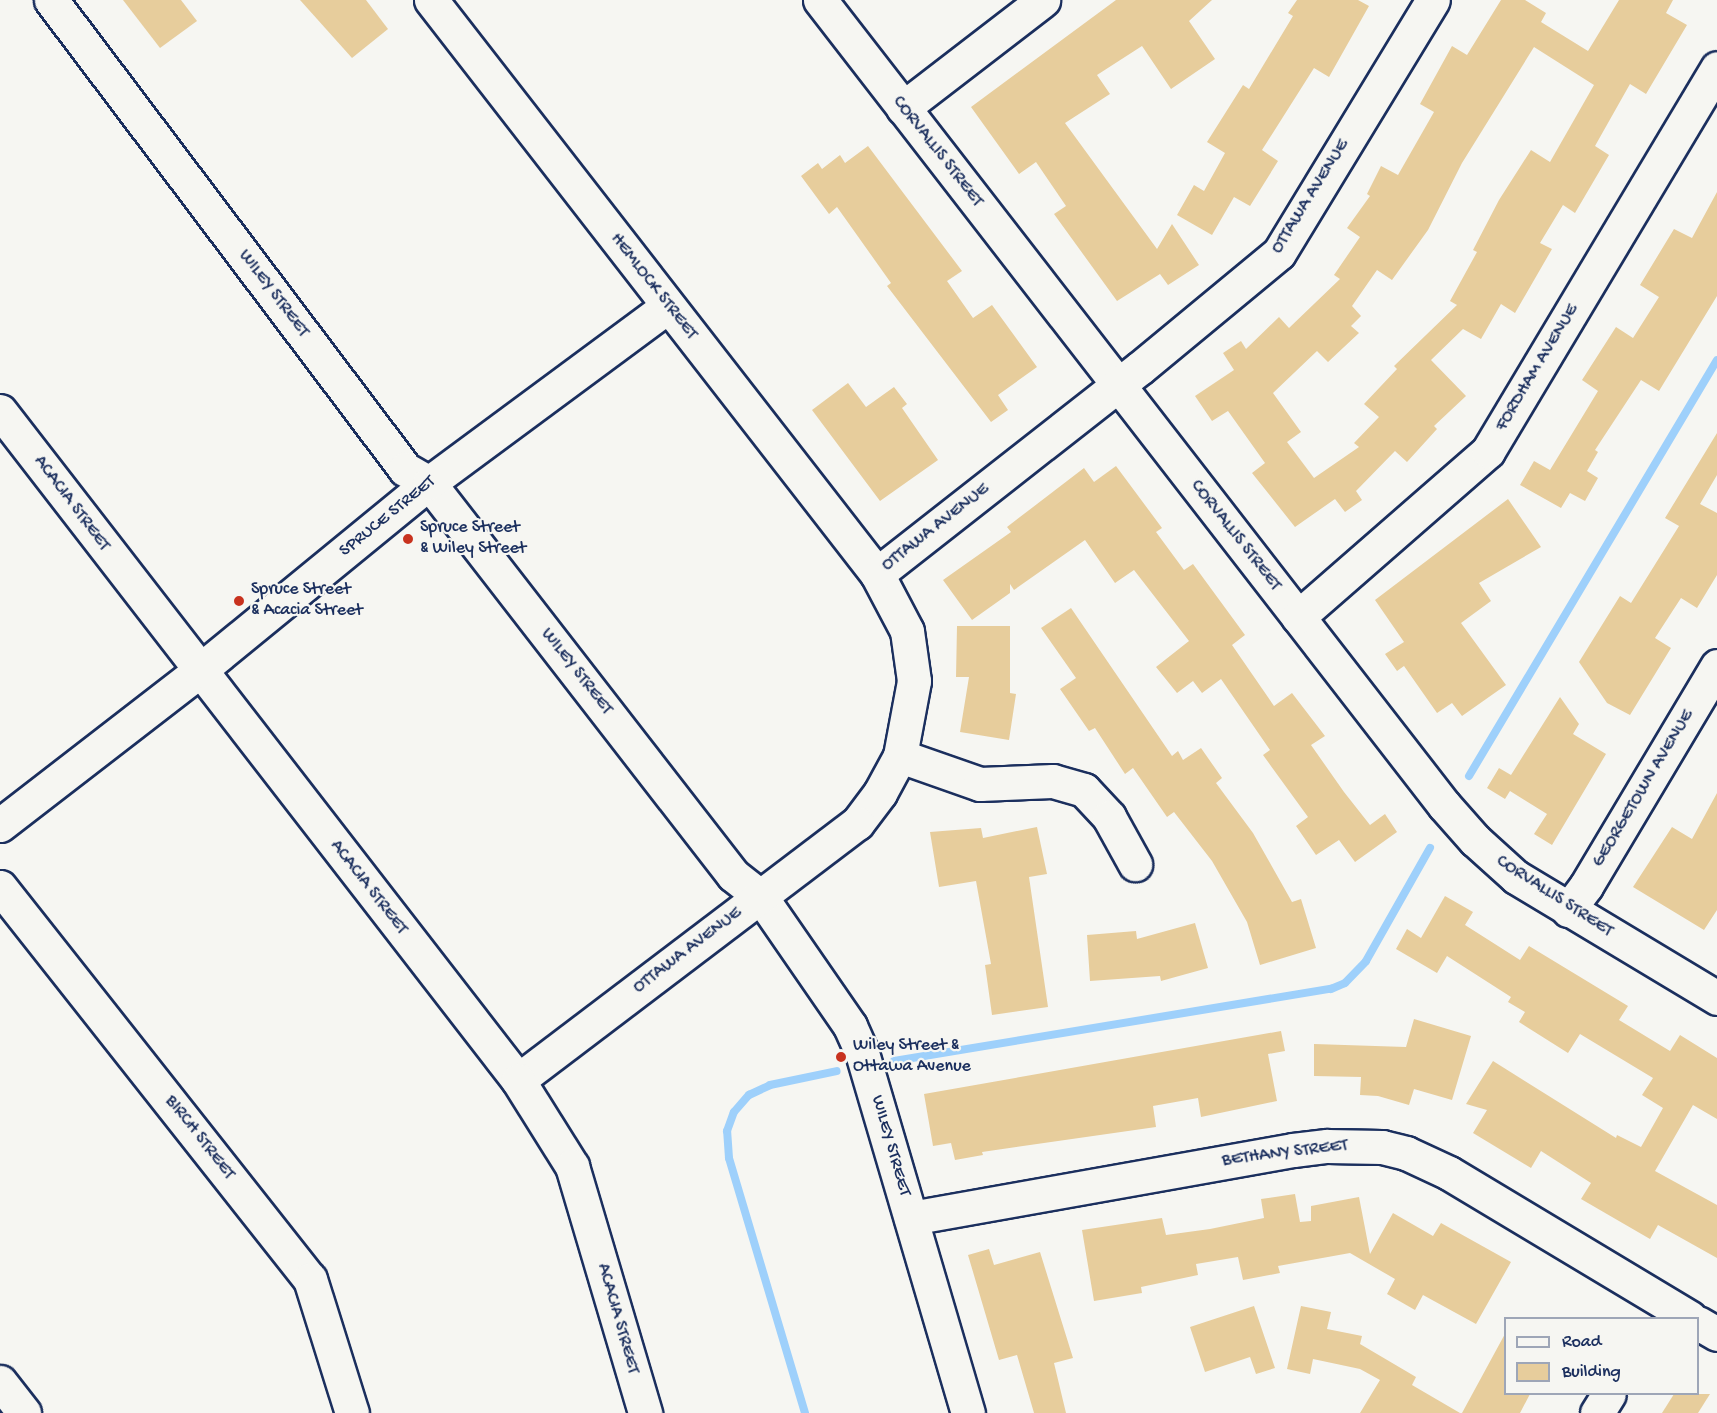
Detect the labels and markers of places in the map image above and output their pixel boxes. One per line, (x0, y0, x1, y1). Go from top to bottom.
place label: Spruce Street & Wiley Street (420, 518, 526, 560)
marker: Spruce Street & Wiley Street (401, 532, 415, 546)
place label: Spruce Street & Acacia Street (251, 580, 363, 622)
marker: Spruce Street & Acacia Street (232, 594, 246, 608)
place label: Wiley Street & Ottawa Avenue (853, 1036, 971, 1078)
marker: Wiley Street & Ottawa Avenue (834, 1050, 848, 1064)

